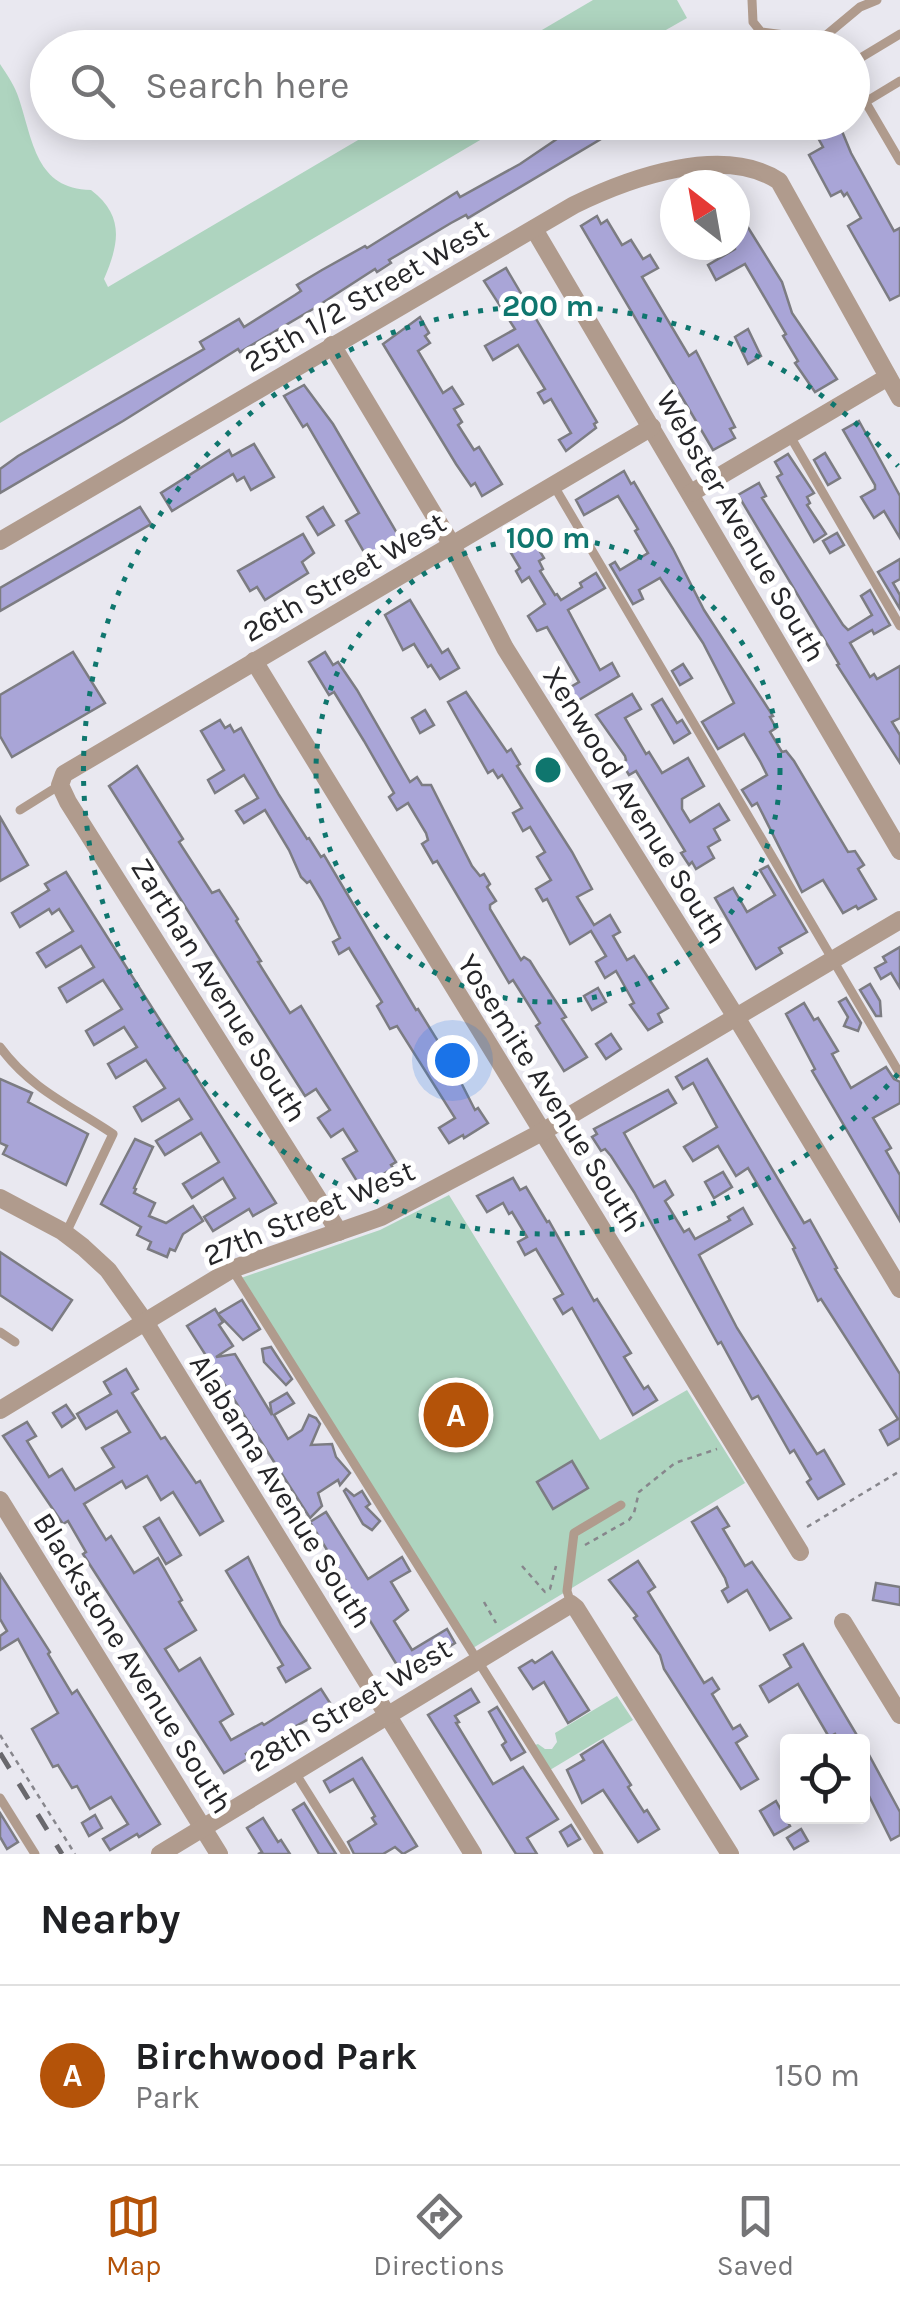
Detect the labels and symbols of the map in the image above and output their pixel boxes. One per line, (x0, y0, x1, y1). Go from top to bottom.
north arrow (660, 170, 750, 260)
street label: 25th 1/2 Street West (237, 210, 495, 380)
text: 200 m (502, 288, 594, 324)
street label: Webster Avenue South (649, 384, 833, 668)
street label: 26th Street West (236, 504, 452, 650)
text: 100 m (506, 520, 590, 556)
street label: Xenwood Avenue South (535, 660, 735, 950)
centre of rings (530, 752, 566, 788)
street label: Zarthan Avenue South (123, 851, 315, 1129)
street label: Yosemite Avenue South (450, 947, 650, 1239)
your location (427, 1035, 478, 1086)
street label: 27th Street West (198, 1152, 420, 1274)
street label: Alabama Avenue South (182, 1347, 380, 1635)
pin: A (424, 1378, 488, 1452)
street label: Blackstone Avenue South (26, 1506, 240, 1820)
street label: 28th Street West (242, 1630, 458, 1780)

